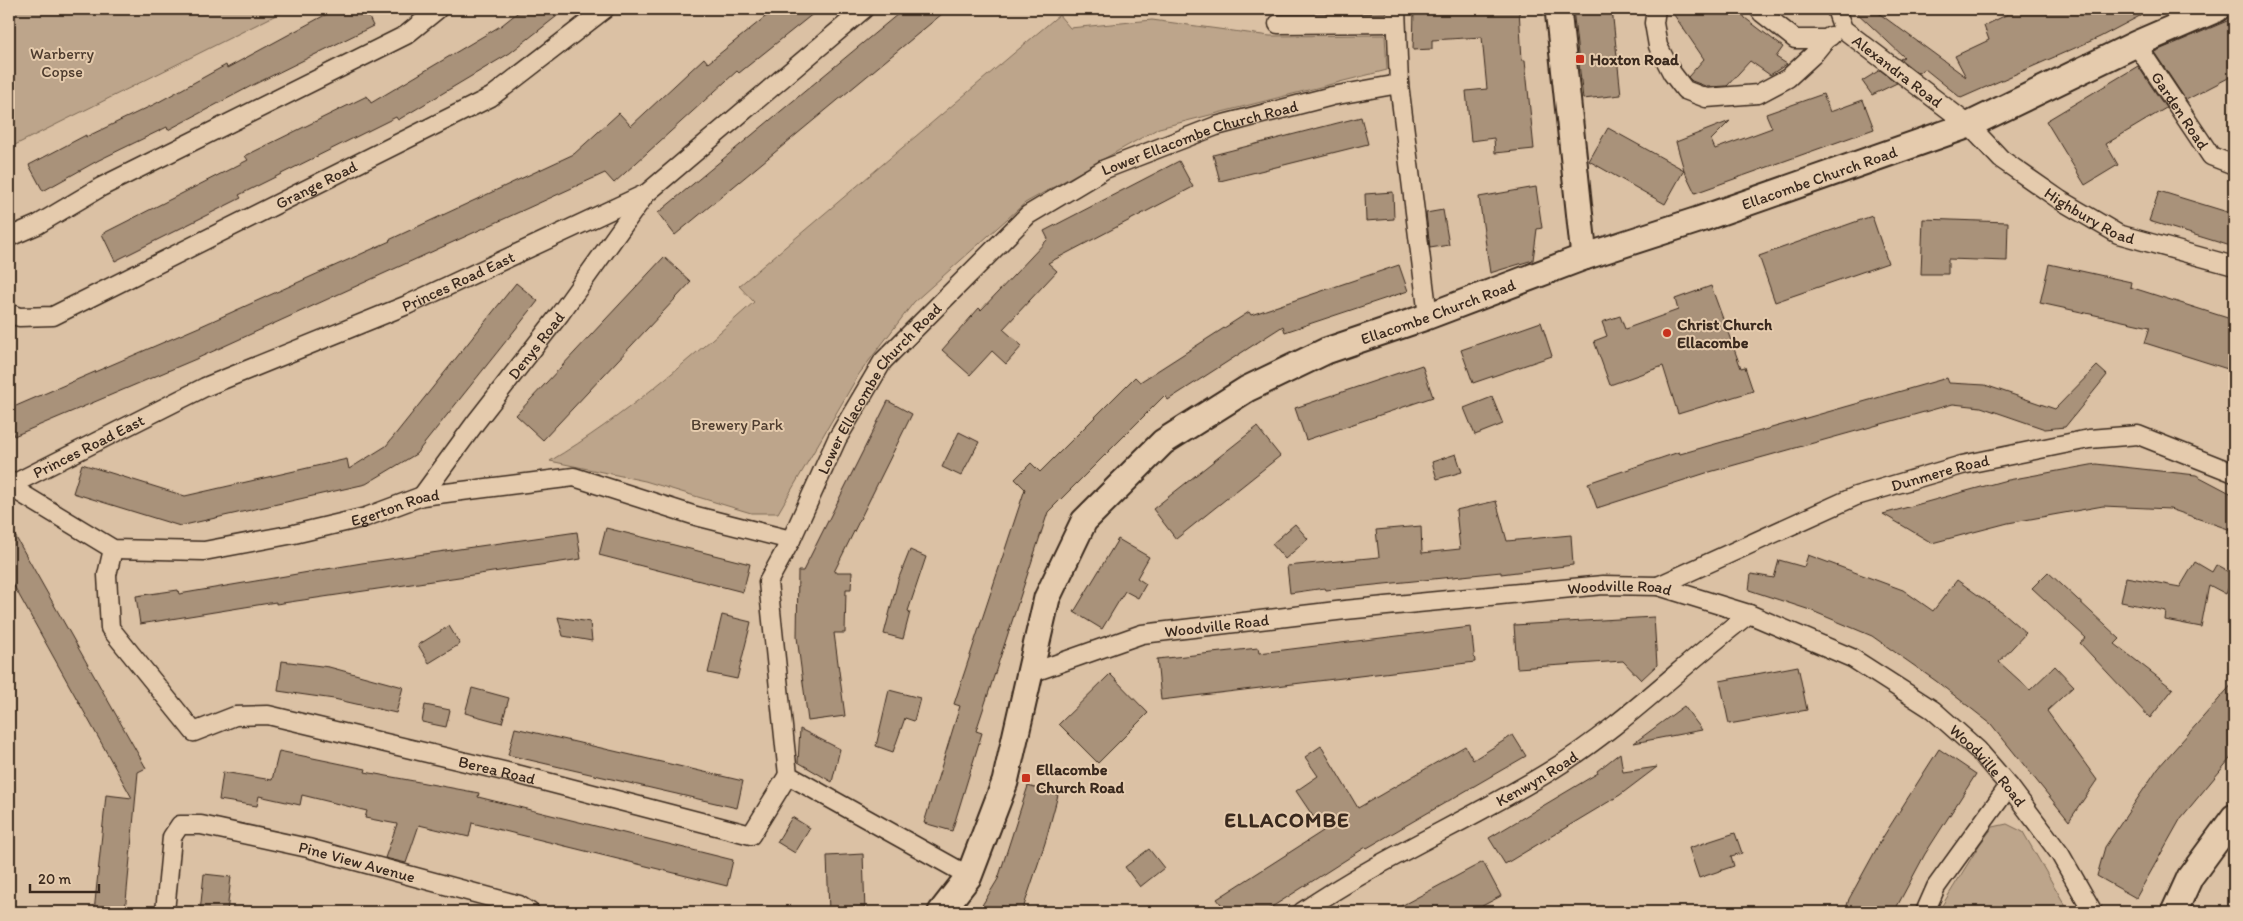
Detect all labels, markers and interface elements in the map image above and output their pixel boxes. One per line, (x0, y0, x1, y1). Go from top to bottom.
street label: Alexandra Road (1849, 31, 1946, 112)
park label: Warberry Copse (30, 44, 94, 81)
place label: Hoxton Road (1590, 50, 1679, 69)
marker: Hoxton Road (1574, 53, 1586, 65)
street label: Garden Road (2147, 68, 2213, 153)
street label: Lower Ellacombe Church Road (1098, 96, 1300, 180)
street label: Ellacombe Church Road (1739, 142, 1900, 214)
street label: Grange Road (272, 156, 360, 213)
street label: Highbury Road (2041, 183, 2137, 248)
street label: Princes Road East (399, 247, 518, 316)
street label: Ellacombe Church Road (1358, 275, 1518, 349)
street label: Lower Ellacombe Church Road (813, 299, 946, 477)
street label: Denys Road (504, 308, 569, 383)
place label: Christ Church Ellacombe (1677, 315, 1773, 352)
marker: Christ Church Ellacombe (1661, 327, 1673, 339)
street label: Princes Road East (30, 410, 148, 482)
park label: Brewery Park (691, 415, 784, 434)
street label: Dunmere Road (1889, 451, 1991, 495)
street label: Egerton Road (349, 485, 441, 530)
street label: Woodville Road (1566, 576, 1674, 600)
street label: Woodville Road (1164, 610, 1270, 641)
street label: Woodville Road (1946, 720, 2030, 811)
street label: Kenwyn Road (1492, 747, 1582, 811)
street label: Berea Road (457, 752, 538, 789)
place label: Ellacombe Church Road (1036, 760, 1125, 797)
marker: Ellacombe Church Road (1020, 772, 1032, 784)
district label: ELLACOMBE (1224, 807, 1350, 832)
street label: Pine View Avenue (297, 837, 417, 887)
scale bar (30, 861, 99, 893)
text: 20 m (38, 870, 72, 888)

